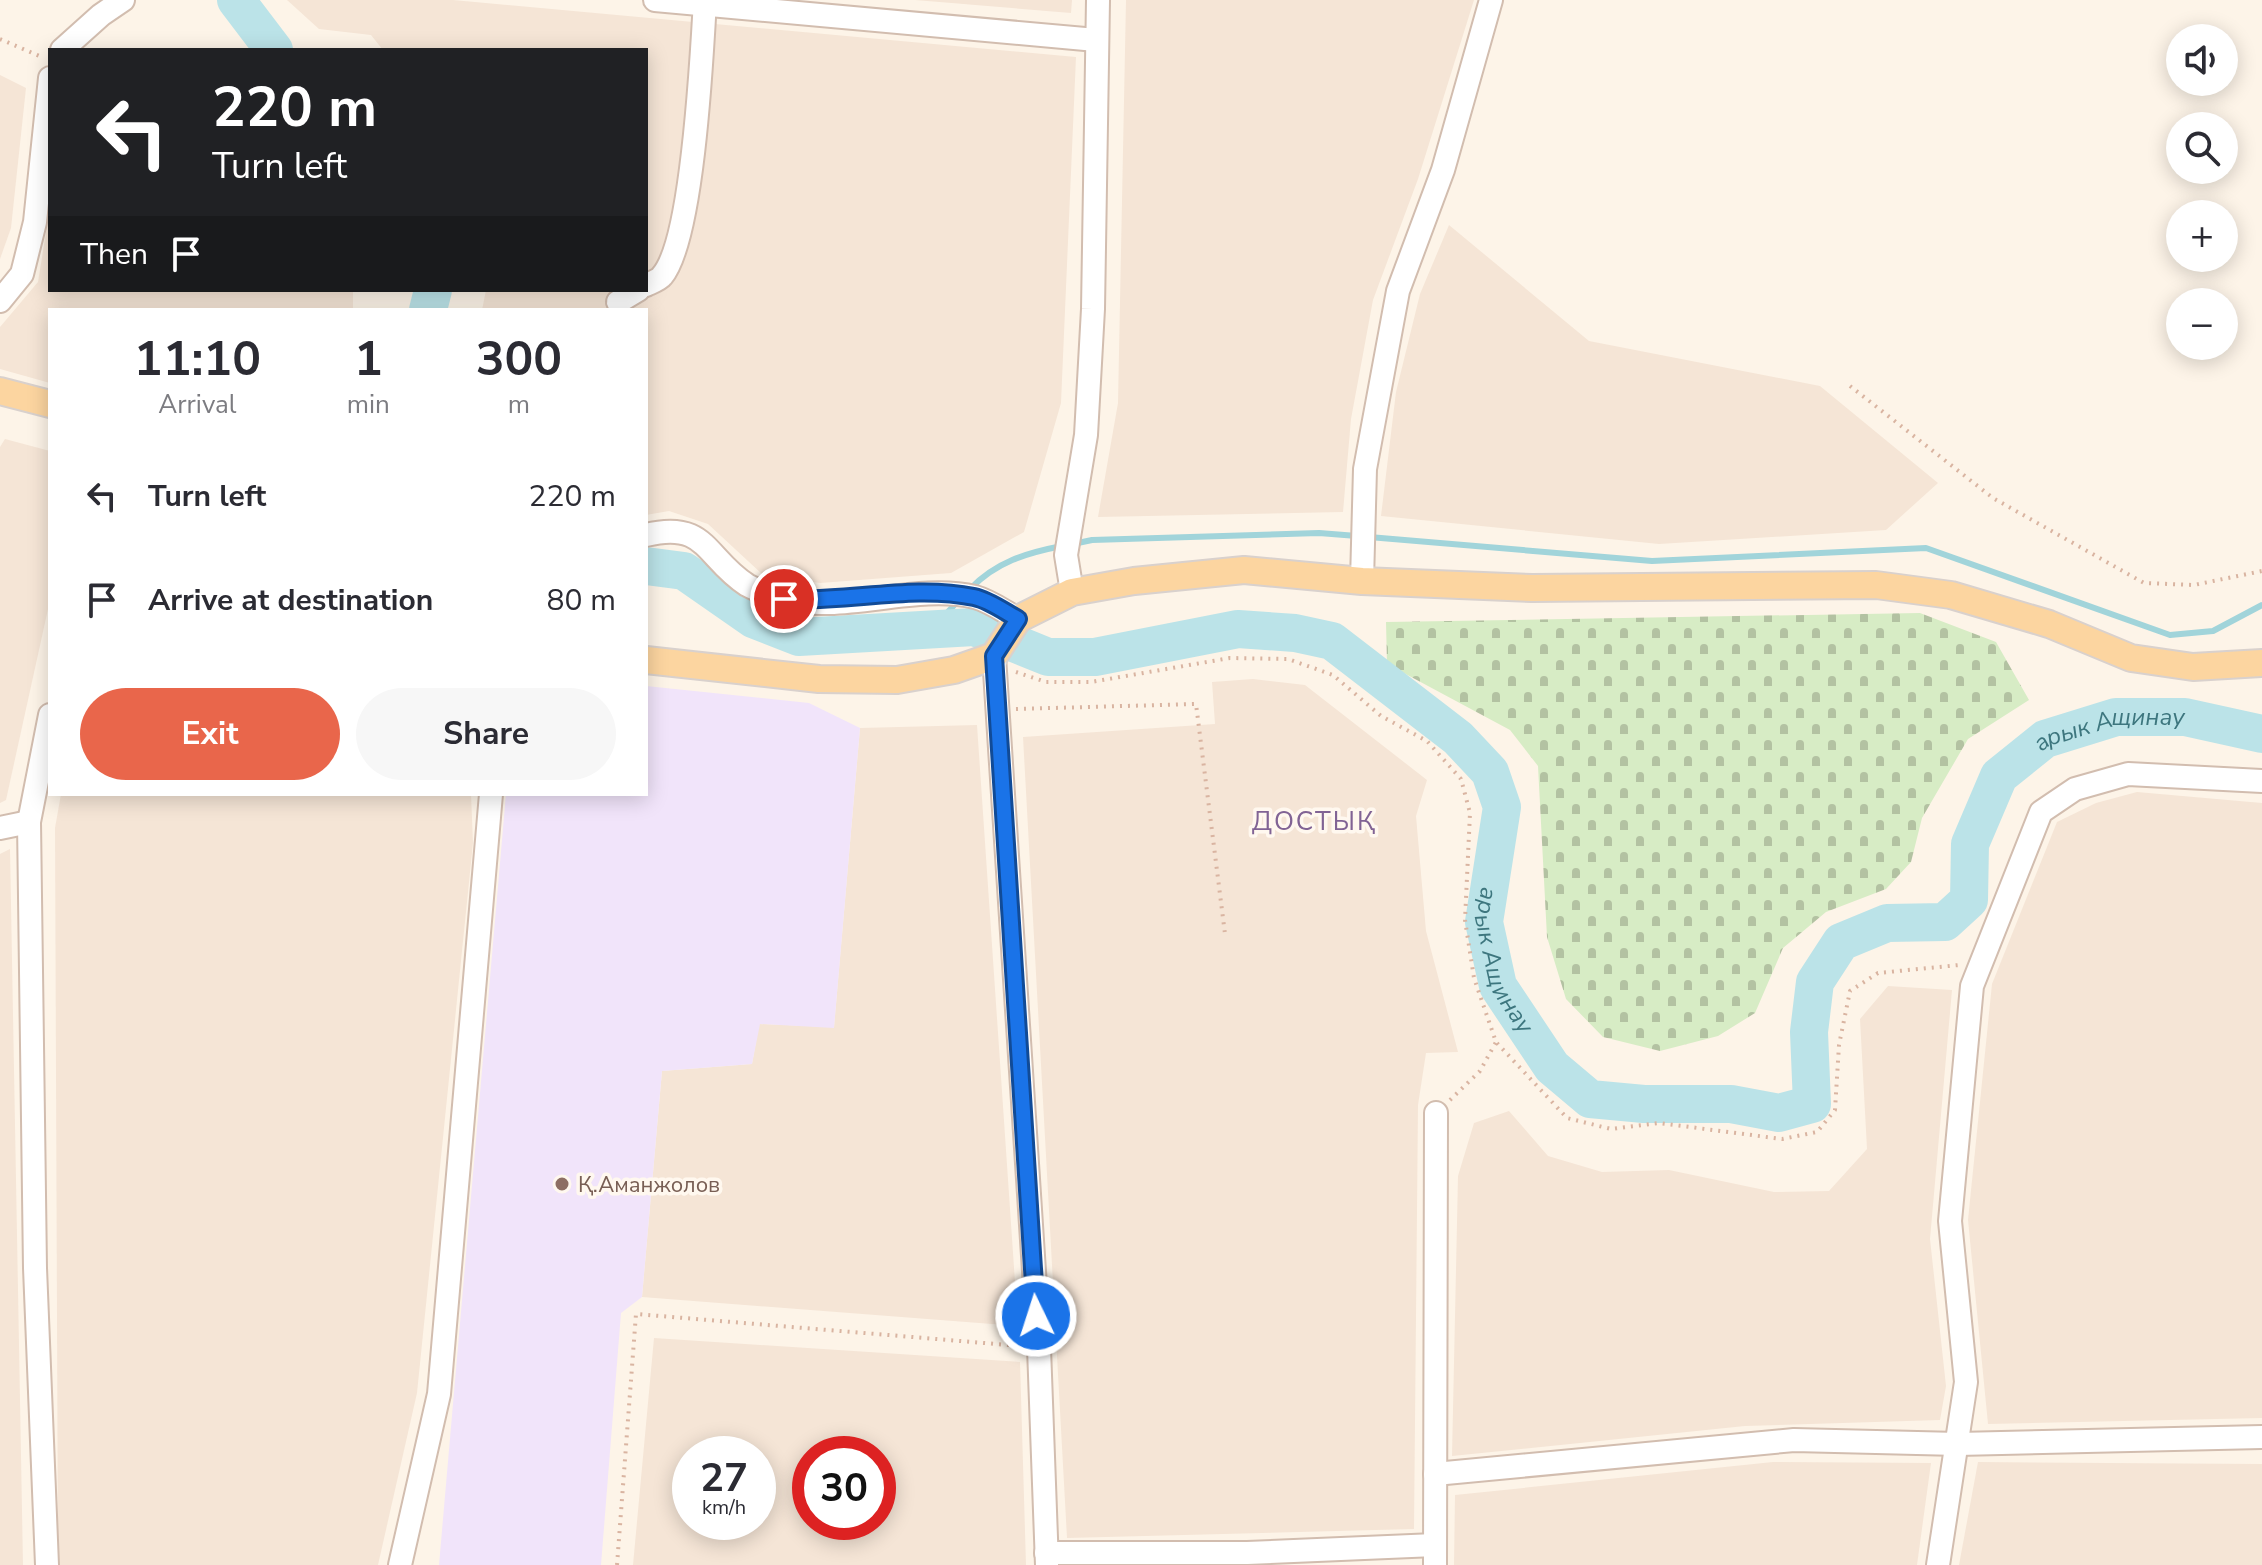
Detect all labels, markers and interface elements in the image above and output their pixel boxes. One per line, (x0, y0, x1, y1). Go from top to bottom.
map controls (2166, 24, 2238, 360)
button: sound (2166, 24, 2238, 96)
text: 220 m (212, 69, 377, 146)
icon: left (80, 80, 184, 184)
button: search (2166, 112, 2238, 184)
text: Turn left (212, 142, 347, 191)
button: + (2166, 200, 2238, 272)
icon: arrive (164, 232, 208, 276)
text: Then (80, 234, 148, 275)
button: − (2166, 288, 2238, 360)
text: 11:10 (134, 326, 261, 392)
text: 1 (354, 326, 383, 392)
text: 300 (476, 326, 562, 392)
text: Arrival (158, 387, 237, 422)
text: min (347, 387, 390, 422)
text: m (508, 387, 530, 422)
icon: left (80, 474, 124, 518)
text: Turn left (148, 476, 266, 517)
text: 220 m (529, 476, 616, 517)
pin (750, 565, 818, 633)
icon: arrive (762, 577, 806, 621)
icon: arrive (80, 578, 124, 622)
text: Arrive at destination (148, 580, 433, 621)
text: 80 m (547, 580, 616, 621)
button: Exit (80, 688, 340, 780)
button: Share (356, 688, 616, 780)
water label: арык Ащинау (2026, 701, 2186, 758)
district label: ДОСТЫҚ (1252, 804, 1376, 839)
water label: арык Ащинау (1467, 885, 1542, 1041)
place label: Қ.Аманжолов (578, 1170, 720, 1200)
marker: Қ.Аманжолов (553, 1175, 571, 1193)
position arrow (994, 1274, 1078, 1358)
speed limit sign: 30 (792, 1436, 896, 1540)
text: 27 (700, 1451, 748, 1505)
text: km/h (702, 1494, 746, 1521)

